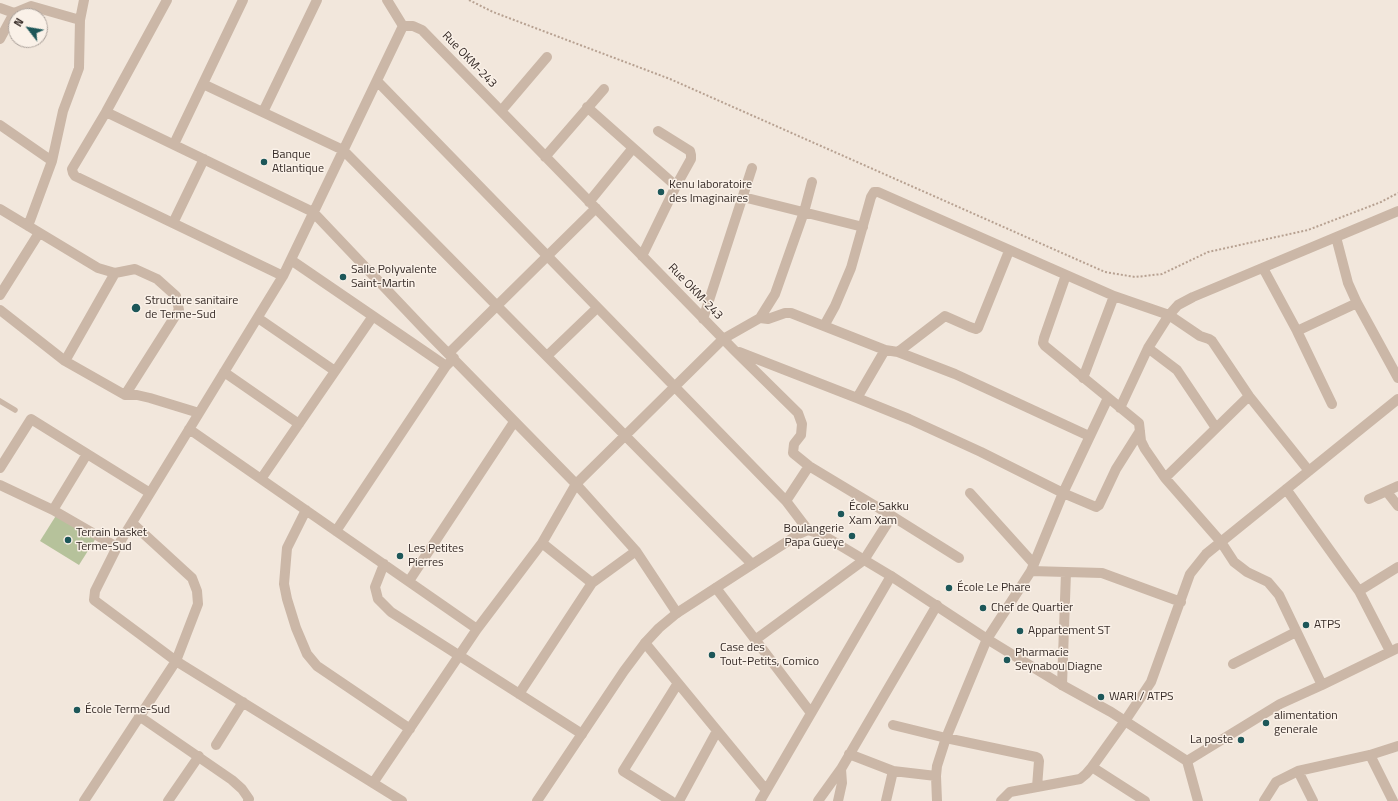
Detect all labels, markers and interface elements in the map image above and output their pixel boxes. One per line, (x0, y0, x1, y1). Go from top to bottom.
north arrow (8, 8, 48, 48)
text: N (10, 15, 27, 30)
street label: Rue OKM-243 (439, 29, 499, 91)
place label: Banque Atlantique (272, 148, 324, 176)
marker: Banque Atlantique (259, 157, 269, 167)
place label: Kenu laboratoire des Imaginaires (669, 178, 752, 206)
marker: Kenu laboratoire des Imaginaires (656, 187, 666, 197)
street label: Rue OKM-243 (665, 261, 725, 323)
place label: Salle Polyvalente Saint-Martin (351, 263, 437, 291)
marker: Salle Polyvalente Saint-Martin (338, 272, 348, 282)
place label: Structure sanitaire de Terme-Sud (145, 294, 238, 322)
marker: Structure sanitaire de Terme-Sud (130, 302, 142, 314)
place label: École Sakku Xam Xam (849, 500, 909, 528)
marker: École Sakku Xam Xam (836, 509, 846, 519)
place label: Boulangerie Papa Gueye (784, 522, 844, 550)
place label: Terrain basket Terme-Sud (76, 526, 147, 554)
marker: Boulangerie Papa Gueye (847, 531, 857, 541)
marker: Terrain basket Terme-Sud (63, 535, 73, 545)
place label: Les Petites Pierres (408, 542, 464, 570)
marker: Les Petites Pierres (395, 551, 405, 561)
place label: École Le Phare (957, 581, 1031, 595)
marker: École Le Phare (944, 583, 954, 593)
place label: Chef de Quartier (991, 601, 1073, 615)
marker: Chef de Quartier (978, 603, 988, 613)
place label: ATPS (1314, 618, 1341, 632)
marker: ATPS (1301, 620, 1311, 630)
place label: Appartement ST (1028, 624, 1110, 638)
marker: Appartement ST (1015, 626, 1025, 636)
place label: Case des Tout-Petits, Comico (720, 641, 819, 669)
place label: Pharmacie Seynabou Diagne (1015, 646, 1102, 674)
marker: Case des Tout-Petits, Comico (707, 650, 717, 660)
marker: Pharmacie Seynabou Diagne (1002, 655, 1012, 665)
place label: WARI / ATPS (1109, 690, 1174, 704)
marker: WARI / ATPS (1096, 692, 1106, 702)
place label: École Terme-Sud (85, 703, 170, 717)
marker: École Terme-Sud (72, 705, 82, 715)
place label: alimentation generale (1274, 709, 1338, 737)
marker: alimentation generale (1261, 718, 1271, 728)
place label: La poste (1190, 733, 1233, 747)
marker: La poste (1236, 735, 1246, 745)

